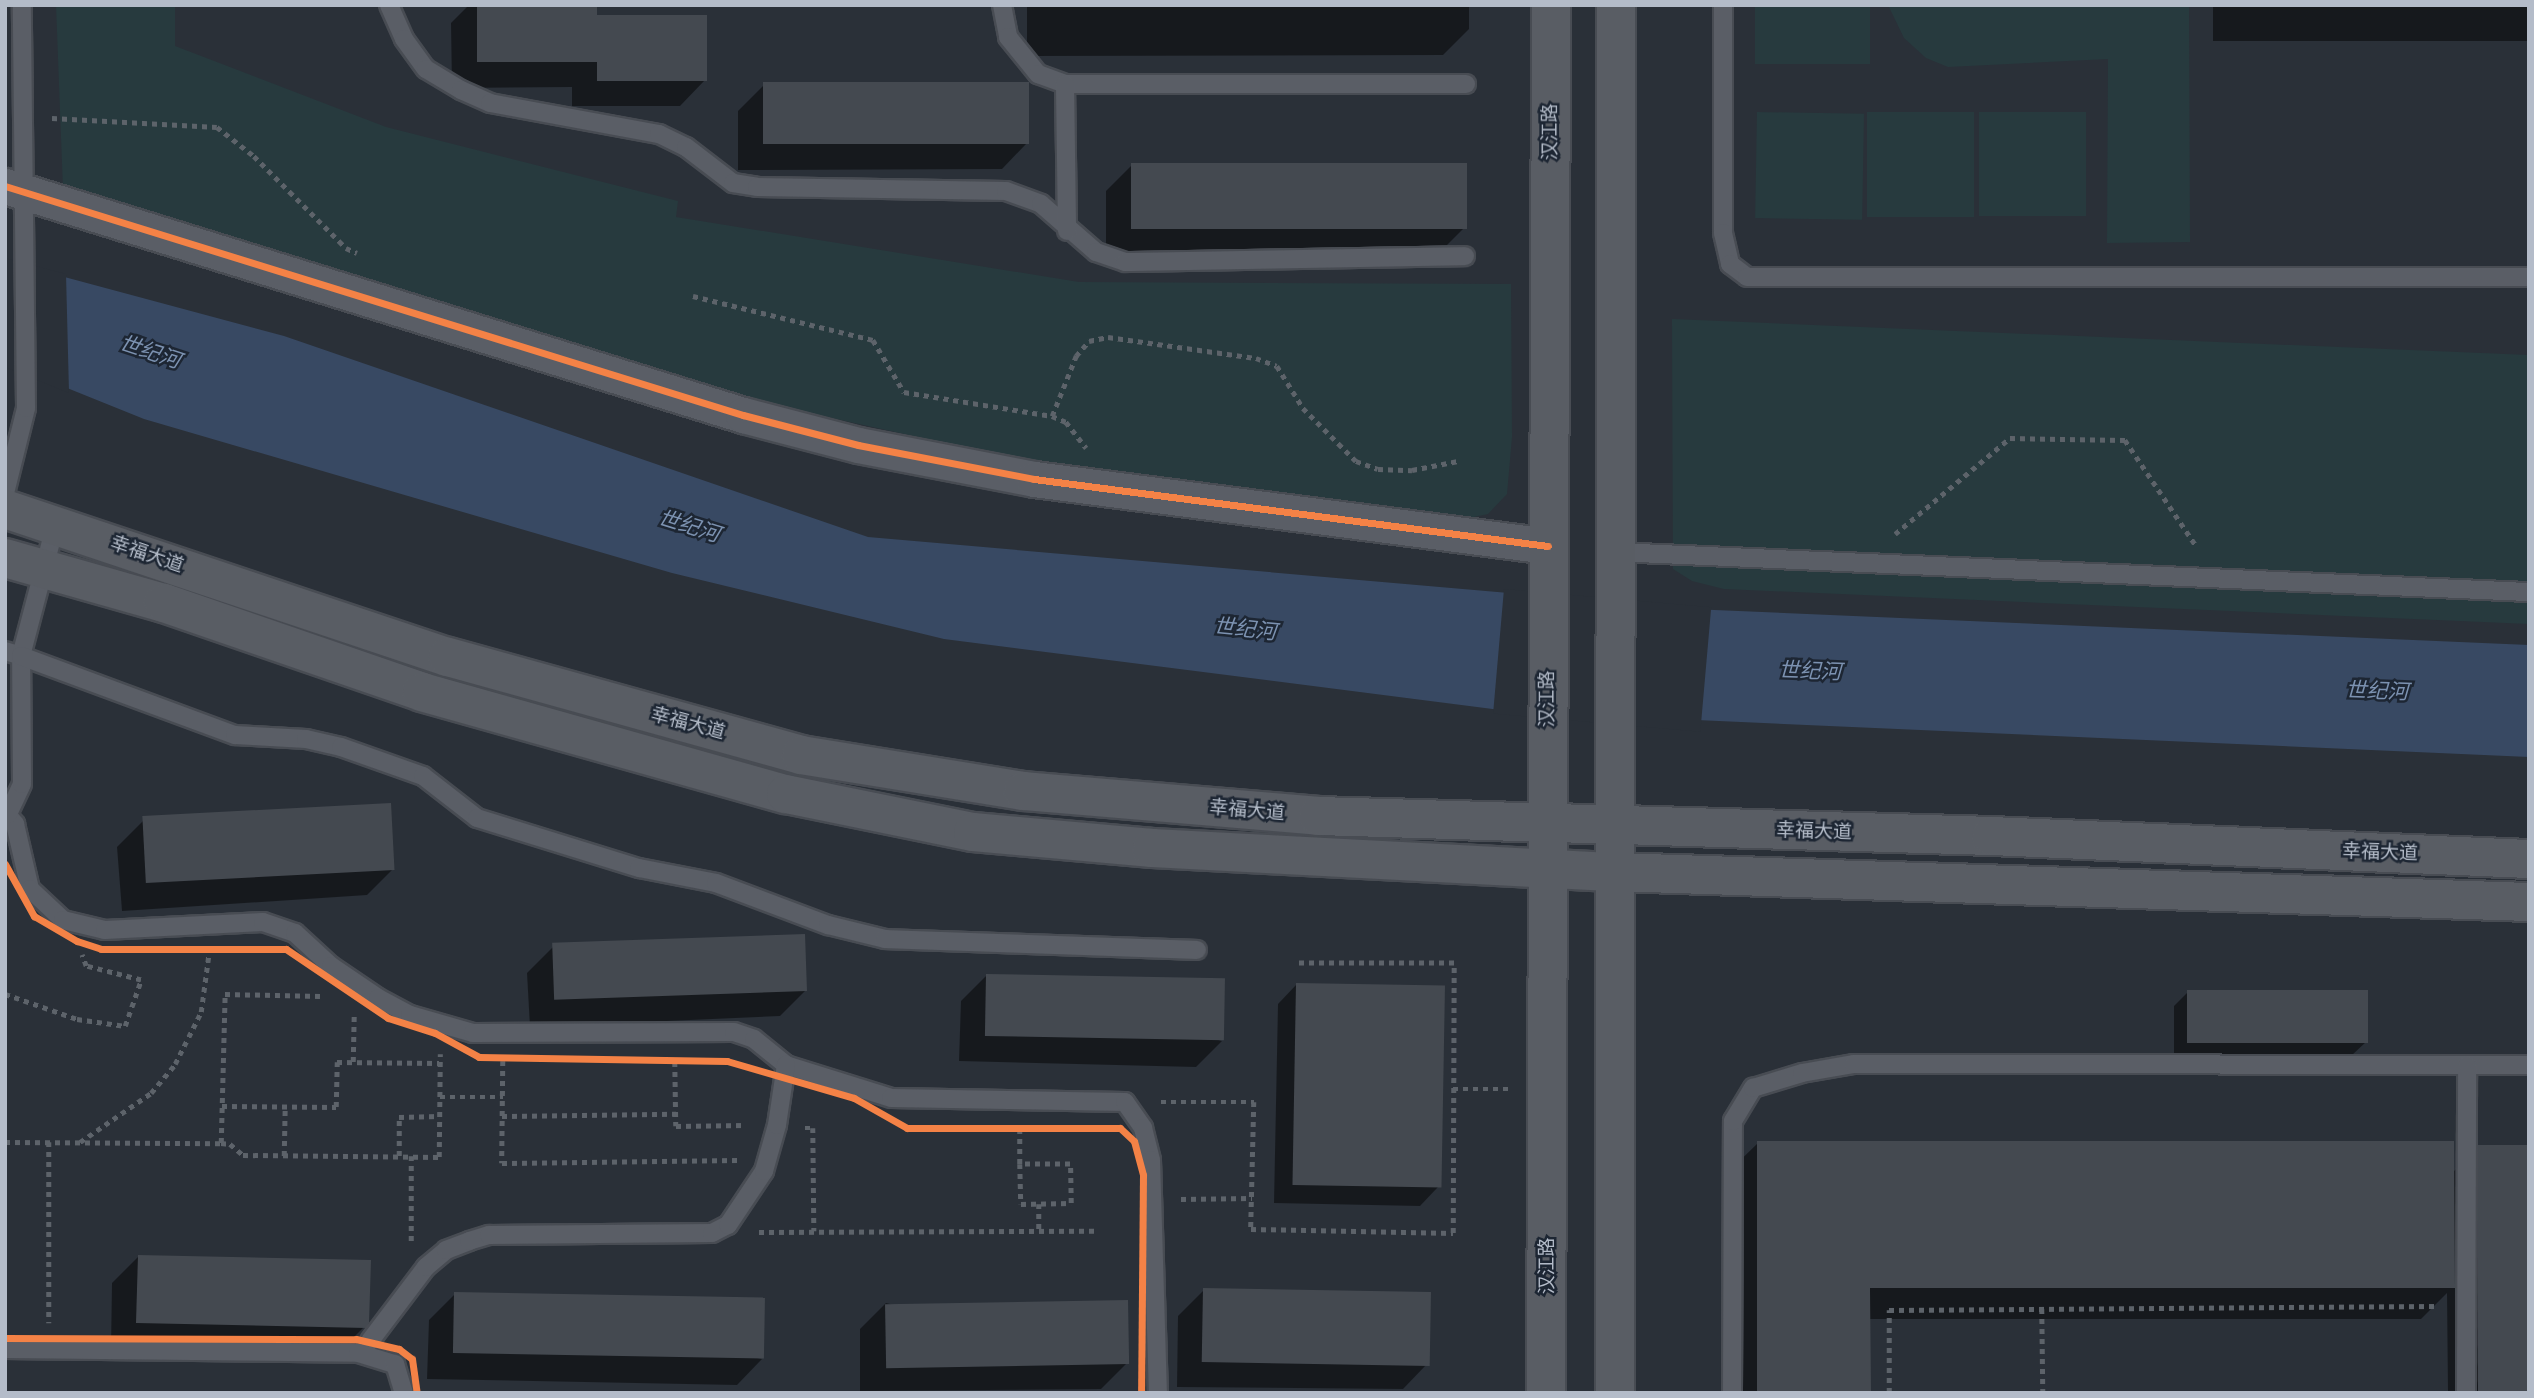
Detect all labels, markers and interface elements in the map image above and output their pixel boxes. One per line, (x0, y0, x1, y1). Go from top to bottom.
street label: 汉江路 (1539, 104, 1561, 160)
water label: 世纪河 (116, 330, 184, 374)
water label: 世纪河 (655, 505, 723, 547)
street label: 幸福大道 (107, 531, 187, 577)
water label: 世纪河 (1212, 613, 1278, 645)
water label: 世纪河 (1778, 657, 1842, 685)
street label: 汉江路 (1536, 671, 1558, 727)
water label: 世纪河 (2345, 677, 2409, 705)
street label: 幸福大道 (648, 702, 728, 744)
street label: 幸福大道 (1208, 795, 1286, 825)
street label: 幸福大道 (1776, 818, 1852, 844)
street label: 幸福大道 (2342, 839, 2418, 865)
street label: 汉江路 (1536, 1238, 1558, 1294)

